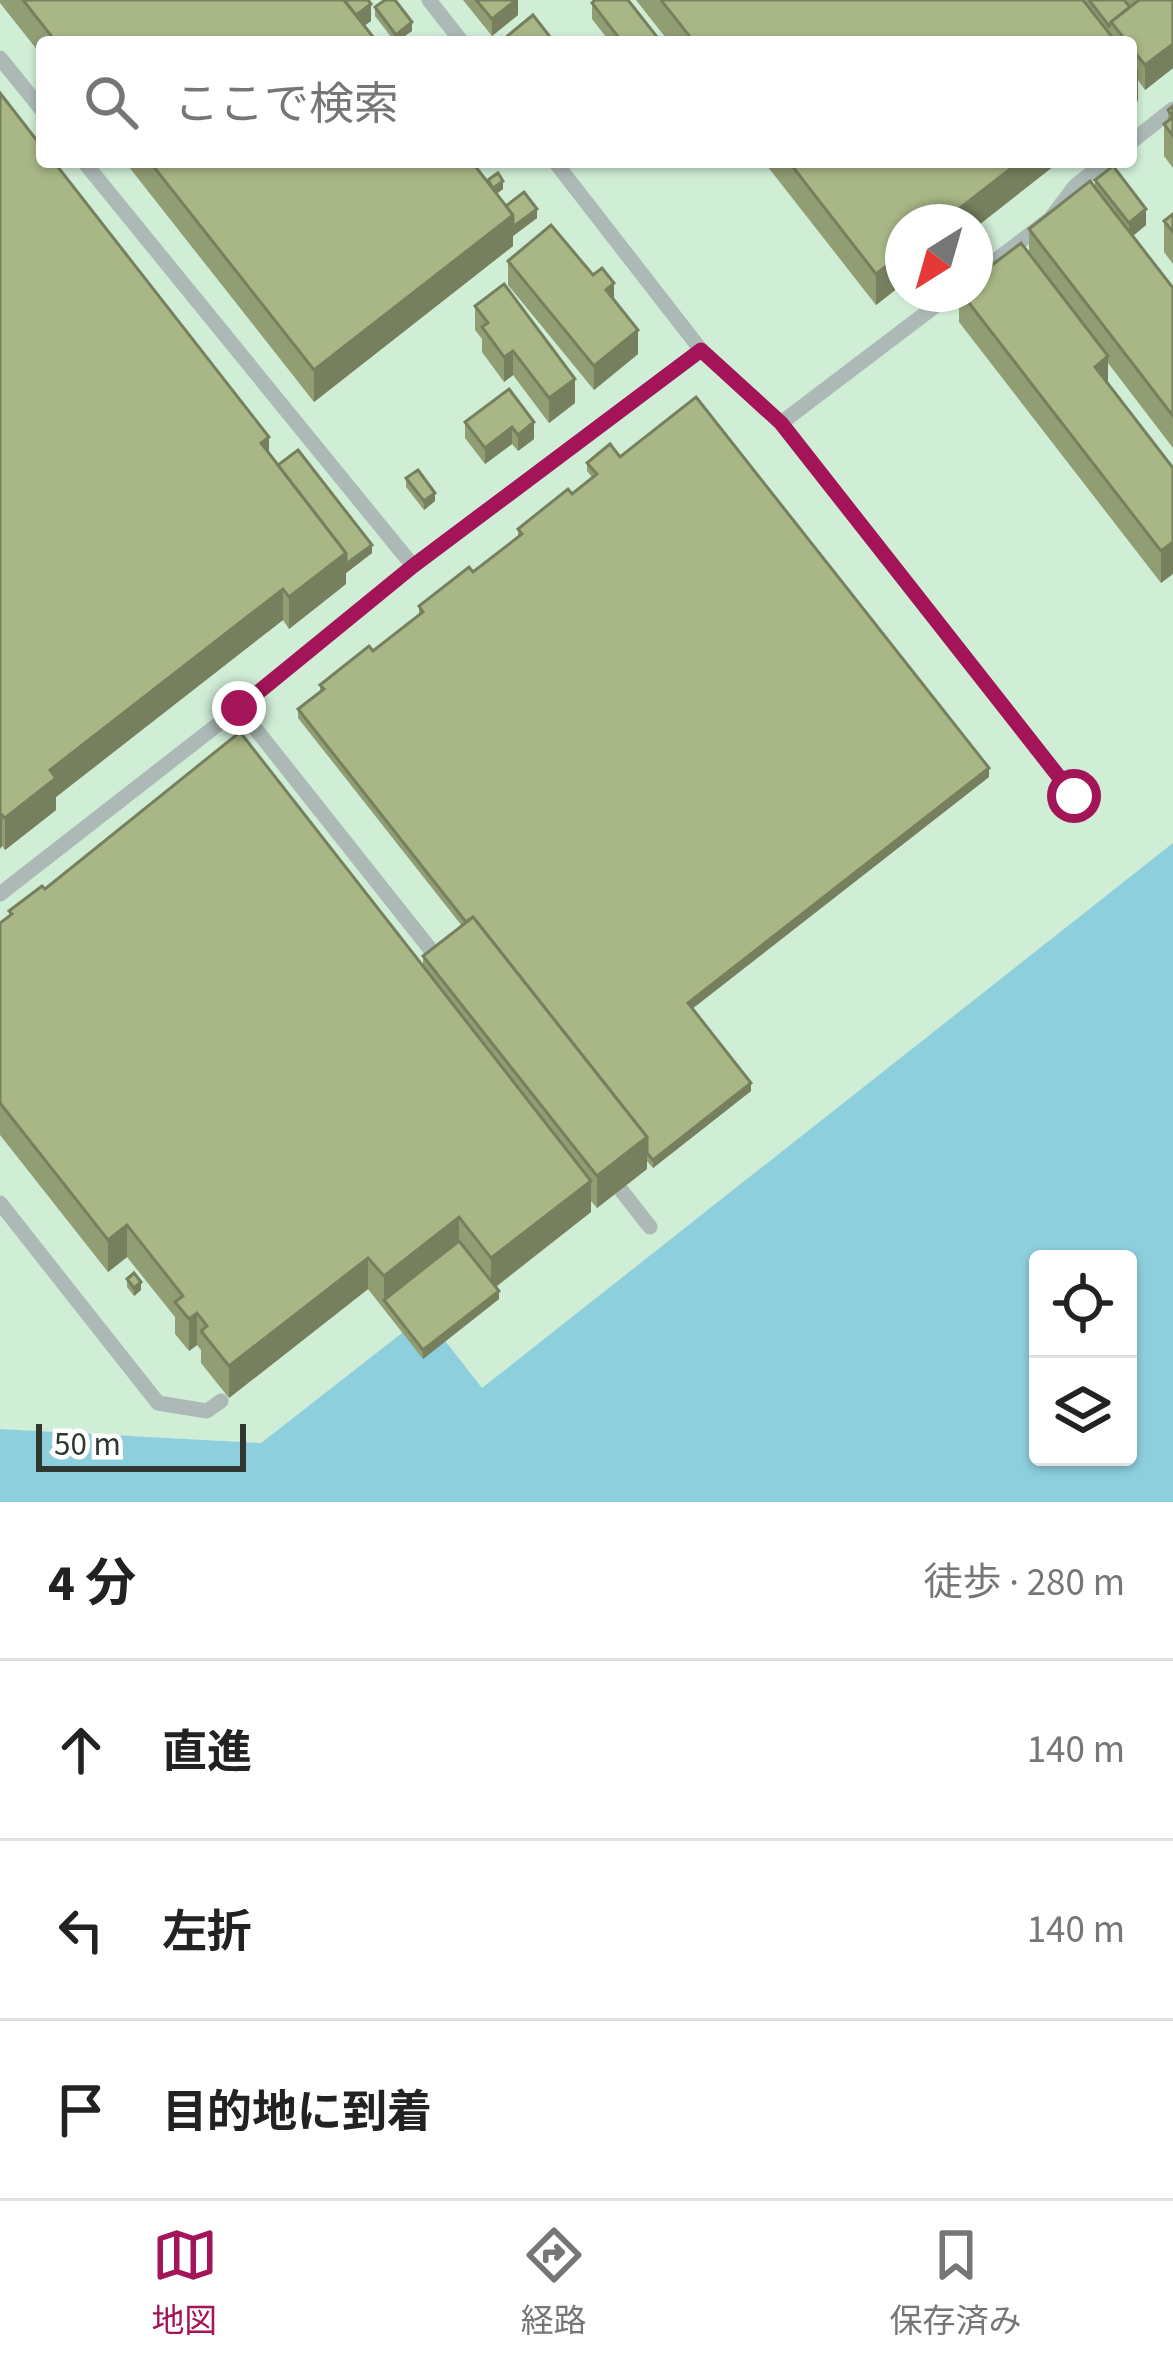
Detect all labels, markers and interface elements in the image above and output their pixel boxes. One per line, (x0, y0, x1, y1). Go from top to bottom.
search box (36, 36, 1137, 168)
icon: search (78, 69, 144, 135)
text: ここで検索 (174, 73, 399, 137)
north arrow (885, 204, 993, 312)
route end (212, 681, 266, 735)
route start (1047, 769, 1101, 823)
map controls (1029, 1250, 1137, 1466)
button: locate (1029, 1250, 1137, 1358)
button: layers (1029, 1358, 1137, 1466)
scale bar (36, 1418, 246, 1471)
text: 50 m (54, 1421, 121, 1468)
text: 4 分 (48, 1548, 136, 1620)
text: 徒歩 · 280 m (923, 1555, 1125, 1611)
icon: ahead (48, 1717, 114, 1783)
text: 直進 (162, 1721, 252, 1785)
text: 140 m (1027, 1722, 1125, 1778)
icon: left (48, 1897, 114, 1963)
text: 左折 (162, 1901, 252, 1965)
text: 140 m (1027, 1902, 1125, 1958)
icon: arrive (48, 2077, 114, 2143)
text: 目的地に到着 (162, 2081, 432, 2145)
tab: 地図 (152, 2222, 218, 2345)
tab: 経路 (521, 2222, 587, 2345)
tab: 保存済み (890, 2222, 1022, 2345)

